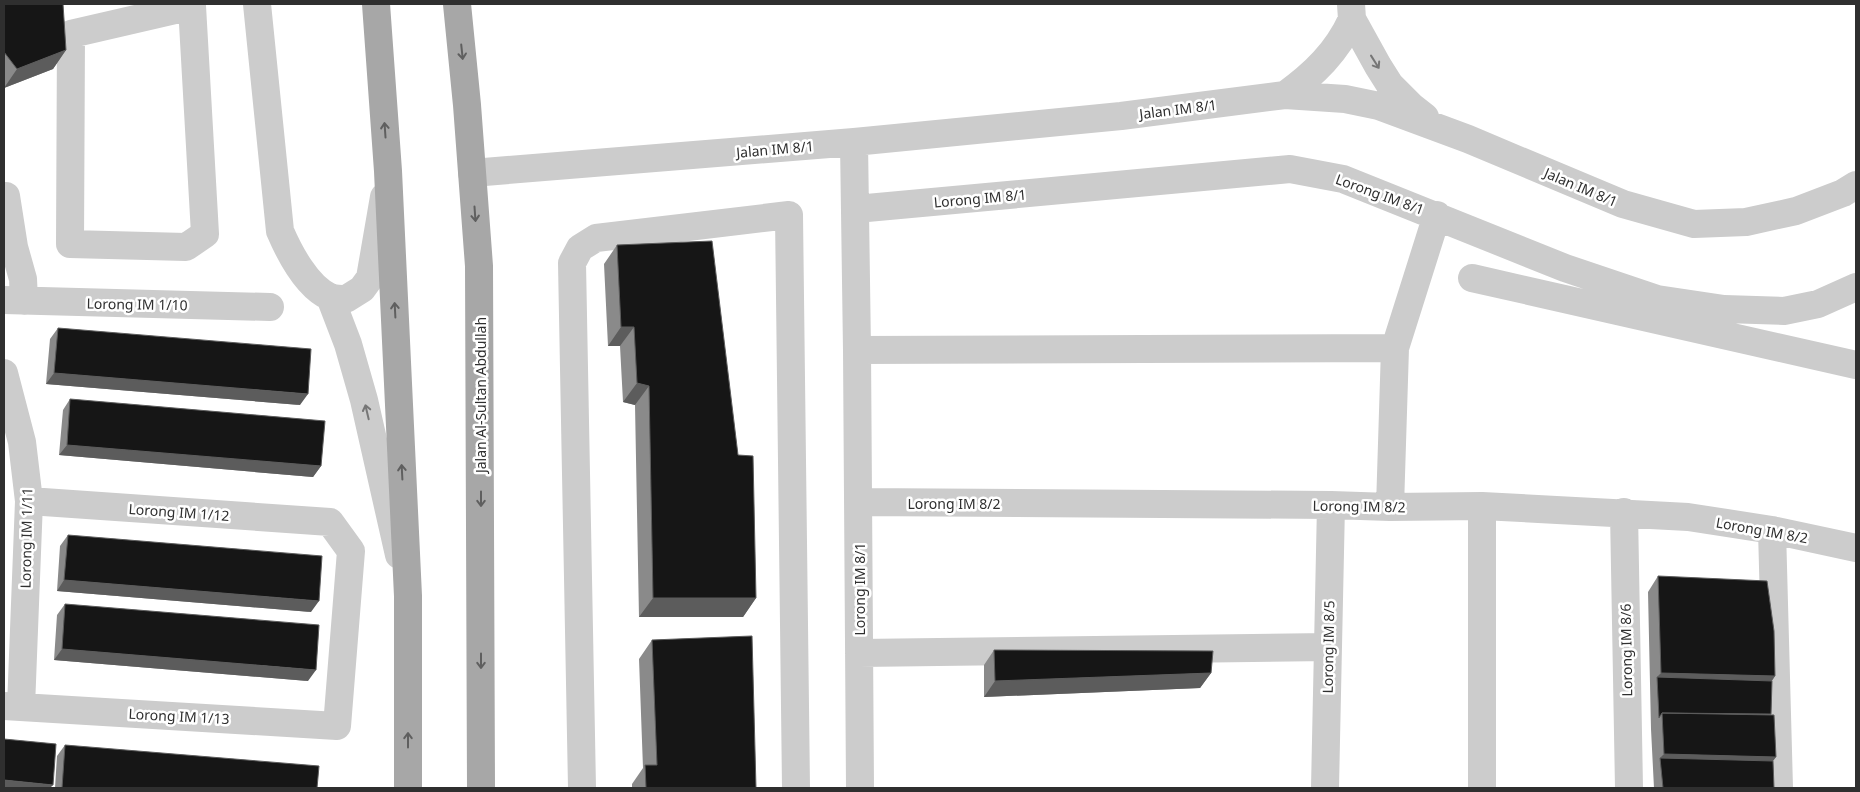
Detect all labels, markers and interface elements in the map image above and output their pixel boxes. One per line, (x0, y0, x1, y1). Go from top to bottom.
one-way arrow (457, 44, 467, 60)
one-way arrow (1370, 54, 1380, 68)
street label: Jalan IM 8/1 (1136, 95, 1218, 123)
one-way arrow (381, 122, 390, 138)
street label: Jalan IM 8/1 (733, 136, 815, 162)
street label: Jalan IM 8/1 (1540, 162, 1620, 211)
street label: Lorong IM 8/1 (1333, 169, 1427, 219)
street label: Lorong IM 8/1 (933, 184, 1027, 212)
one-way arrow (471, 206, 480, 222)
street label: Lorong IM 1/10 (86, 294, 188, 314)
one-way arrow (390, 302, 399, 318)
street label: Jalan Al-Sultan Abdullah (471, 317, 490, 475)
one-way arrow (361, 404, 371, 420)
one-way arrow (397, 464, 407, 480)
street label: Lorong IM 1/11 (16, 487, 36, 589)
one-way arrow (476, 490, 486, 507)
street label: Lorong IM 8/2 (908, 494, 1001, 513)
street label: Lorong IM 8/2 (1312, 496, 1406, 516)
street label: Lorong IM 1/12 (128, 499, 230, 525)
street label: Lorong IM 8/2 (1715, 513, 1809, 547)
street label: Lorong IM 8/1 (850, 543, 869, 636)
street label: Lorong IM 8/5 (1318, 600, 1338, 694)
street label: Lorong IM 8/6 (1616, 603, 1636, 697)
one-way arrow (476, 653, 486, 669)
street label: Lorong IM 1/13 (128, 704, 230, 728)
one-way arrow (403, 732, 413, 748)

